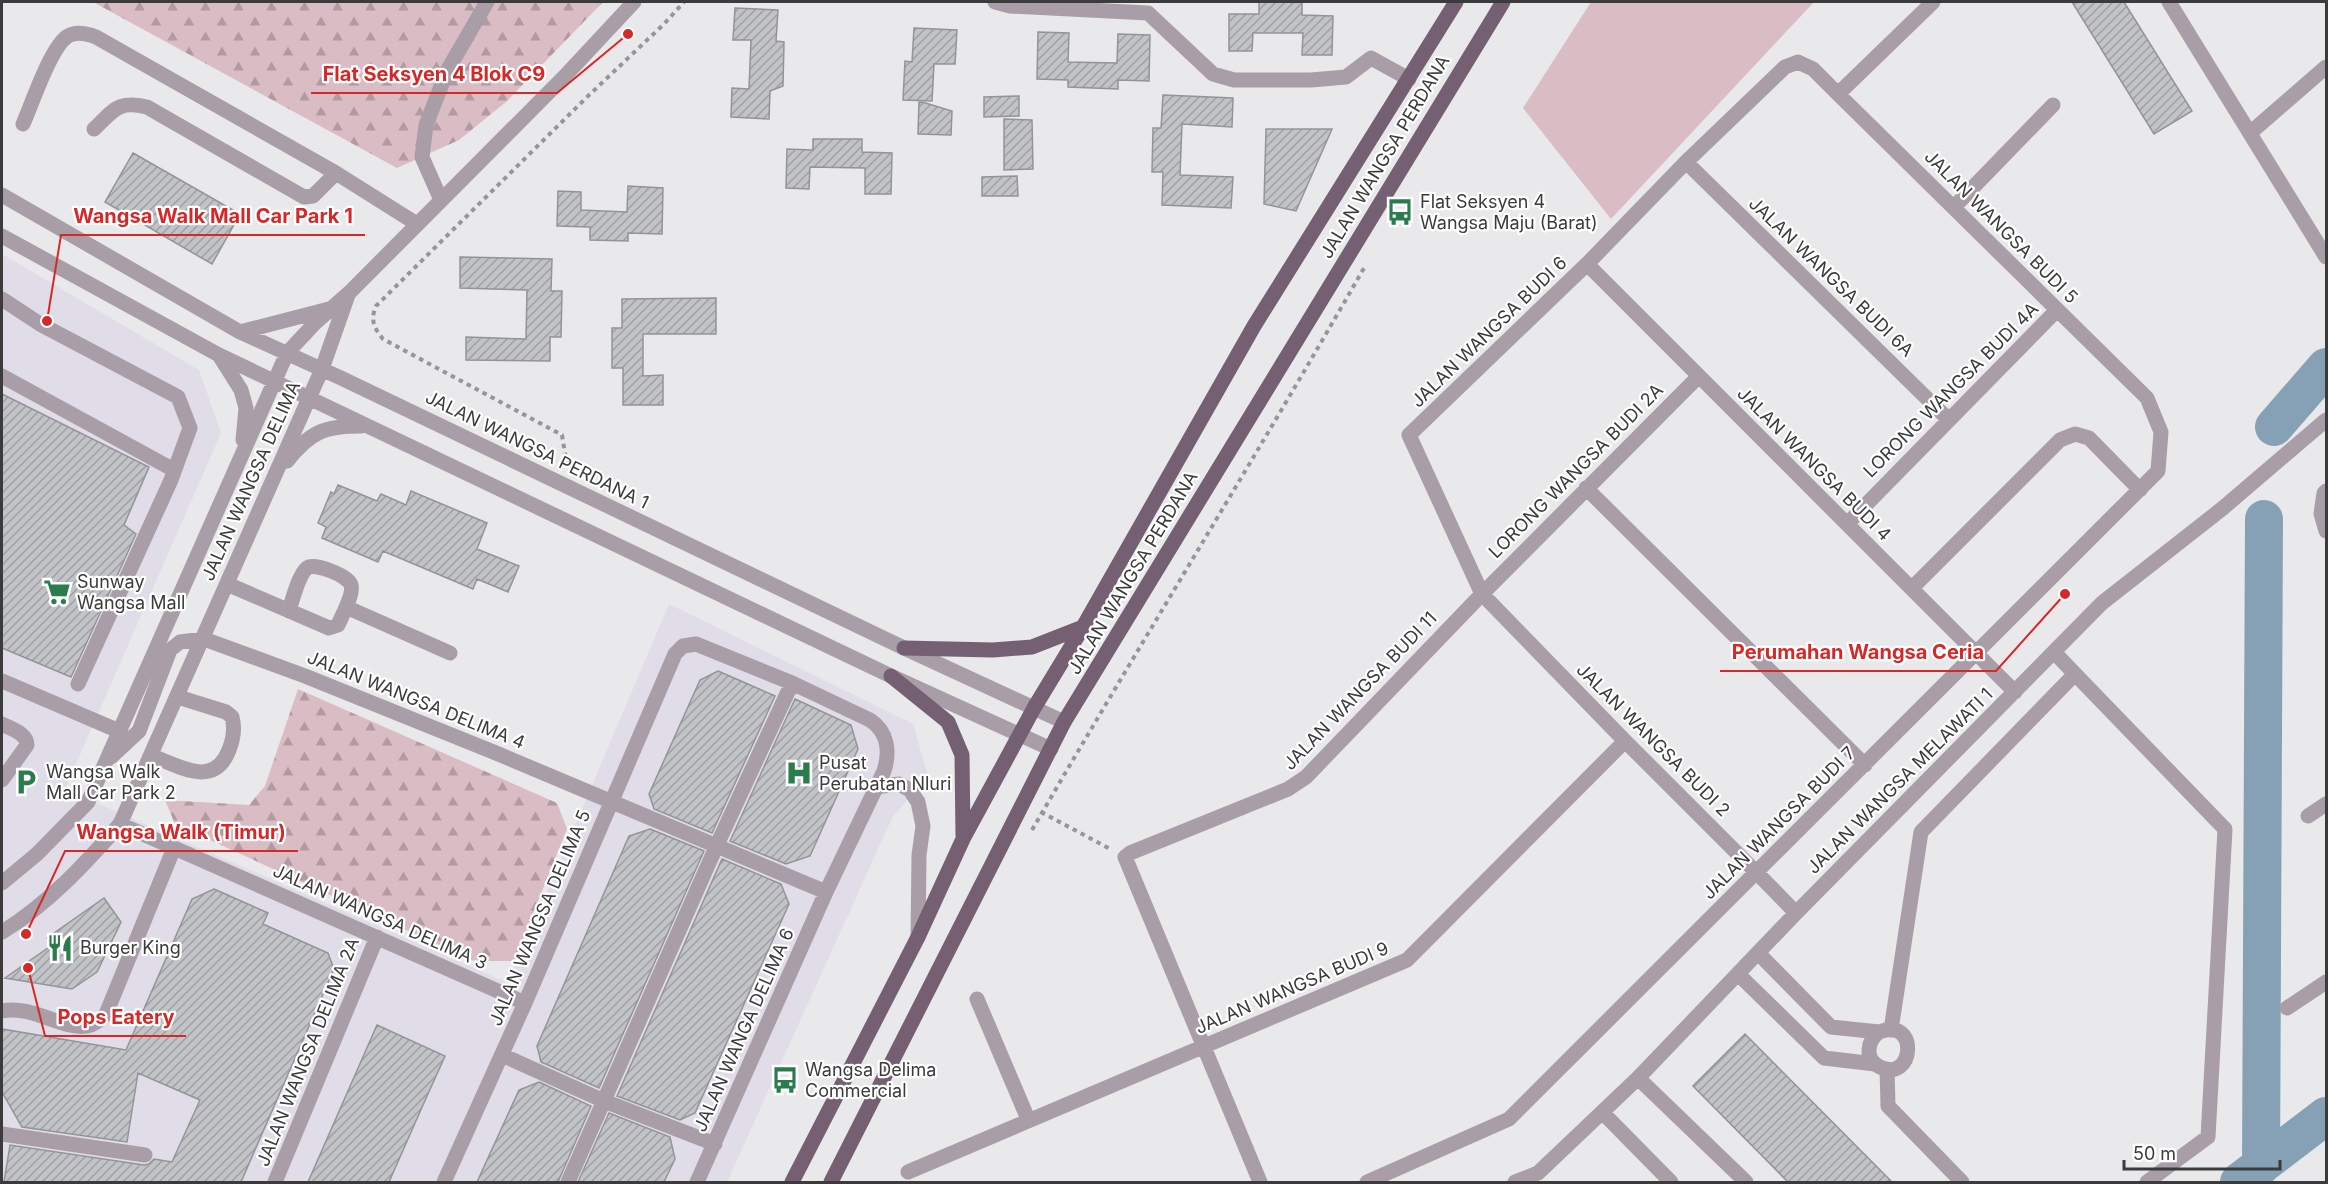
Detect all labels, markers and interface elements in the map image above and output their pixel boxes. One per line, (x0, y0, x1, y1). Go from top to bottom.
street label: JALAN WANGSA PERDANA (1315, 51, 1454, 262)
callout: Flat Seksyen 4 Blok C9 (311, 55, 557, 93)
text: Flat Seksyen 4 Blok C9 (323, 62, 545, 86)
street label: JALAN WANGSA BUDI 5 (1920, 146, 2082, 308)
place label: Flat Seksyen 4 Wangsa Maju (Barat) (1420, 191, 1598, 233)
street label: JALAN WANGSA BUDI 6A (1745, 193, 1918, 361)
callout: Wangsa Walk Mall Car Park 1 (61, 197, 365, 235)
bus stop icon: Flat Seksyen 4 Wangsa Maju (Barat) (1385, 197, 1415, 227)
text: Wangsa Walk Mall Car Park 1 (73, 204, 353, 228)
street label: JALAN WANGSA BUDI 6 (1407, 252, 1571, 411)
street label: LORONG WANGSA BUDI 4A (1859, 298, 2042, 481)
street label: JALAN WANGSA DELIMA (197, 378, 304, 584)
street label: LORONG WANGSA BUDI 2A (1484, 379, 1667, 562)
street label: JALAN WANGSA BUDI 4 (1733, 383, 1895, 545)
street label: JALAN WANGSA PERDANA 1 (422, 386, 652, 513)
street label: JALAN WANGSA PERDANA (1063, 467, 1202, 678)
place label: Sunway Wangsa Mall (77, 571, 185, 613)
supermarket icon: Sunway Wangsa Mall (42, 577, 72, 607)
street label: JALAN WANGSA BUDI 11 (1279, 607, 1441, 774)
callout: Perumahan Wangsa Ceria (1720, 633, 1996, 671)
text: Perumahan Wangsa Ceria (1732, 640, 1984, 664)
street label: JALAN WANGSA DELIMA 4 (304, 646, 528, 753)
street label: JALAN WANGSA BUDI 2 (1572, 659, 1734, 821)
street label: JALAN WANGSA MELAWATI 1 (1802, 683, 1997, 878)
street label: JALAN WANGSA BUDI 7 (1698, 742, 1859, 903)
place label: Pusat Perubatan Nluri (819, 752, 951, 794)
hospital icon: Pusat Perubatan Nluri (784, 758, 814, 788)
place label: Wangsa Walk Mall Car Park 2 (46, 761, 176, 803)
parking icon: Wangsa Walk Mall Car Park 2 (11, 767, 41, 797)
street label: JALAN WANGSA DELIMA 5 (485, 807, 595, 1029)
callout: Wangsa Walk (Timur) (65, 813, 298, 851)
text: Wangsa Walk (Timur) (76, 820, 286, 844)
street label: JALAN WANGSA DELIMA 3 (270, 860, 491, 973)
street label: JALAN WANGA DELIMA 6 (689, 925, 798, 1135)
restaurant icon: Burger King (45, 933, 75, 963)
street label: JALAN WANGSA DELIMA 2A (252, 934, 363, 1169)
place label: Burger King (80, 937, 181, 958)
street label: JALAN WANGSA BUDI 9 (1192, 937, 1392, 1038)
callout: Pops Eatery (45, 998, 186, 1036)
text: Pops Eatery (58, 1005, 174, 1029)
place label: Wangsa Delima Commercial (805, 1059, 936, 1101)
bus stop icon: Wangsa Delima Commercial (770, 1065, 800, 1095)
scale bar (2124, 1133, 2280, 1171)
text: 50 m (2133, 1143, 2176, 1164)

